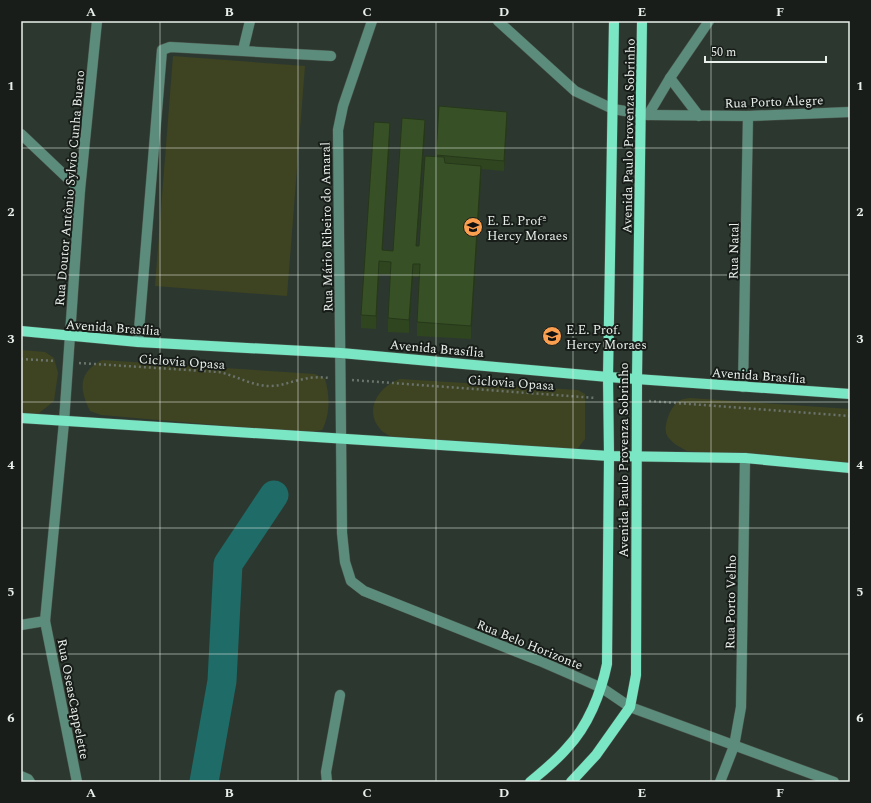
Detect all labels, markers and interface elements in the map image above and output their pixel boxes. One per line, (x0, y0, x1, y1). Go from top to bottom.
text: A (86, 2, 96, 22)
text: B (224, 2, 234, 22)
text: C (362, 2, 372, 22)
text: D (499, 2, 509, 22)
text: E (638, 2, 647, 22)
text: F (776, 2, 784, 22)
street label: Avenida Paulo Provenza Sobrinho (617, 38, 641, 234)
scale bar (705, 38, 826, 64)
text: 50 m (711, 43, 736, 62)
street label: Rua Doutor Antônio Sylvio Cunha Bueno (50, 69, 90, 307)
text: 1 (7, 76, 15, 96)
text: 1 (856, 76, 864, 96)
street label: Rua Porto Alegre (724, 90, 824, 114)
street label: Rua Mário Ribeiro do Amaral (316, 142, 338, 312)
text: 2 (7, 202, 15, 222)
text: 2 (856, 202, 864, 222)
place label: E. E. Profª Hercy Moraes (487, 211, 568, 246)
school or university icon: E. E. Profª Hercy Moraes (462, 216, 484, 238)
street label: Rua Natal (724, 222, 744, 280)
street label: Avenida Brasília (65, 315, 161, 341)
place label: E.E. Prof. Hercy Moraes (566, 320, 647, 355)
school or university icon: E.E. Prof. Hercy Moraes (541, 325, 563, 347)
text: 3 (7, 329, 15, 349)
text: 3 (856, 329, 864, 349)
street label: Avenida Brasília (389, 335, 485, 363)
street label: Ciclovia Opasa (138, 349, 227, 375)
street label: Avenida Paulo Provenza Sobrinho (614, 362, 634, 558)
street label: Avenida Brasília (711, 363, 807, 389)
street label: Ciclovia Opasa (467, 370, 556, 396)
text: 4 (7, 455, 15, 475)
text: 4 (856, 455, 864, 475)
street label: Rua Porto Velho (720, 555, 742, 649)
text: 5 (7, 582, 15, 602)
text: 5 (856, 582, 864, 602)
street label: Rua Belo Horizonte (474, 614, 586, 675)
street label: Rua OseasCappelette (52, 637, 95, 761)
text: 6 (7, 708, 15, 728)
text: 6 (856, 708, 864, 728)
text: A (86, 783, 96, 803)
text: B (224, 783, 234, 803)
text: C (362, 783, 372, 803)
text: D (499, 783, 509, 803)
text: E (638, 783, 647, 803)
text: F (776, 783, 784, 803)

